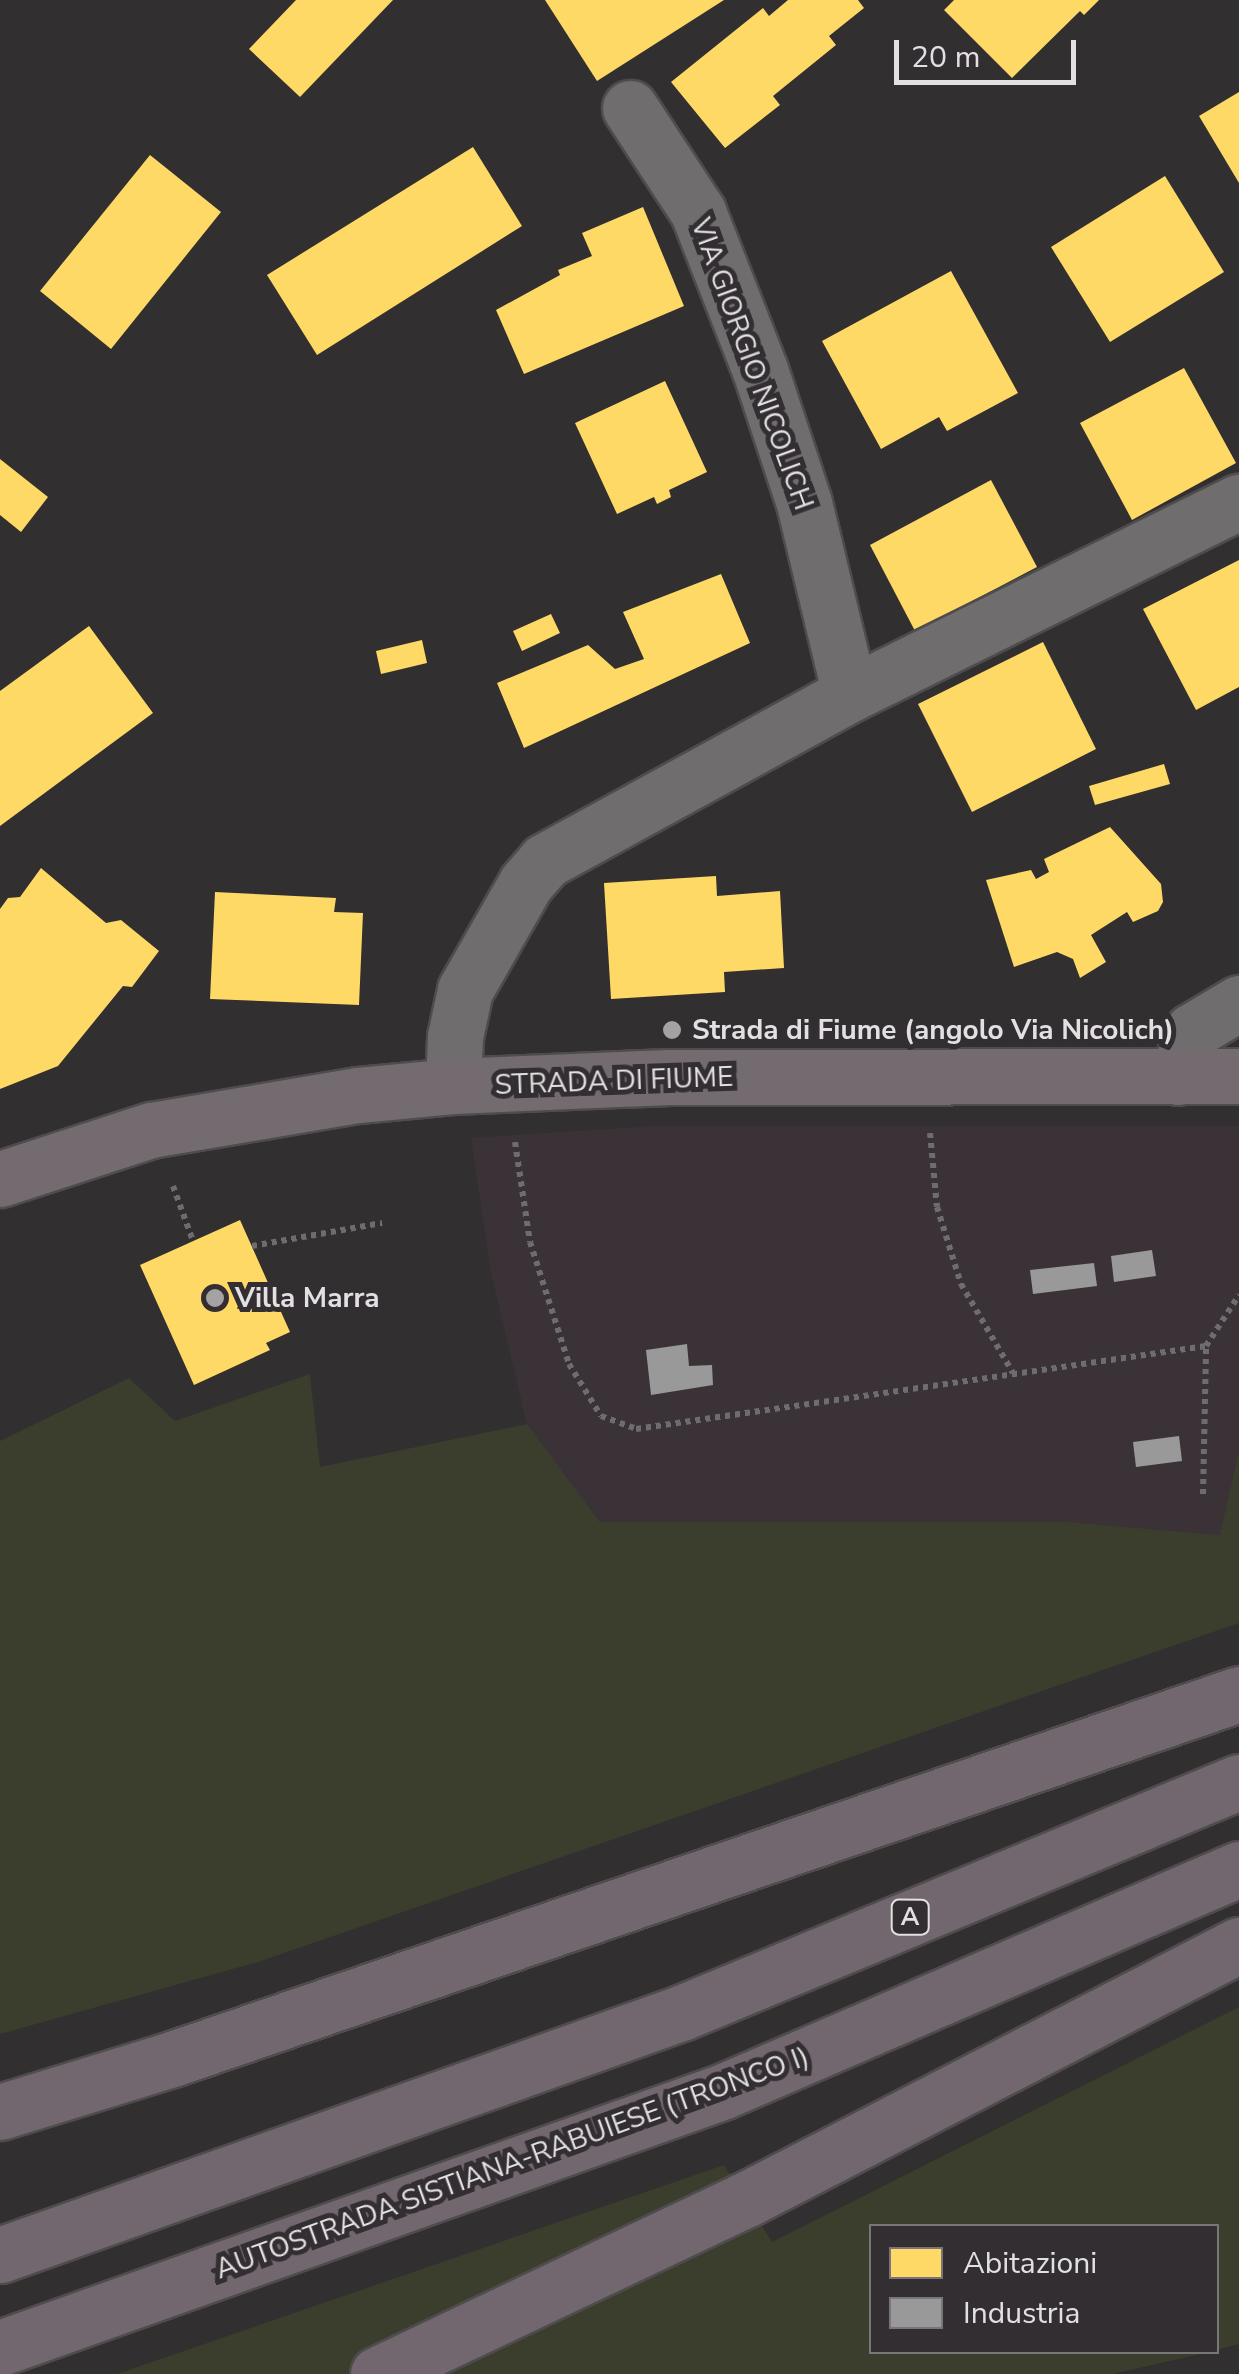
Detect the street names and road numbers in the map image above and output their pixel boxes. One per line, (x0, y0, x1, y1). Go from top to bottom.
street label: VIA GIORGIO NICOLICH (684, 214, 820, 514)
street label: STRADA DI FIUME (494, 1060, 734, 1102)
road number: A (890, 1897, 930, 1937)
street label: AUTOSTRADA SISTIANA-RABUIESE (TRONCO I) (211, 2040, 813, 2286)

